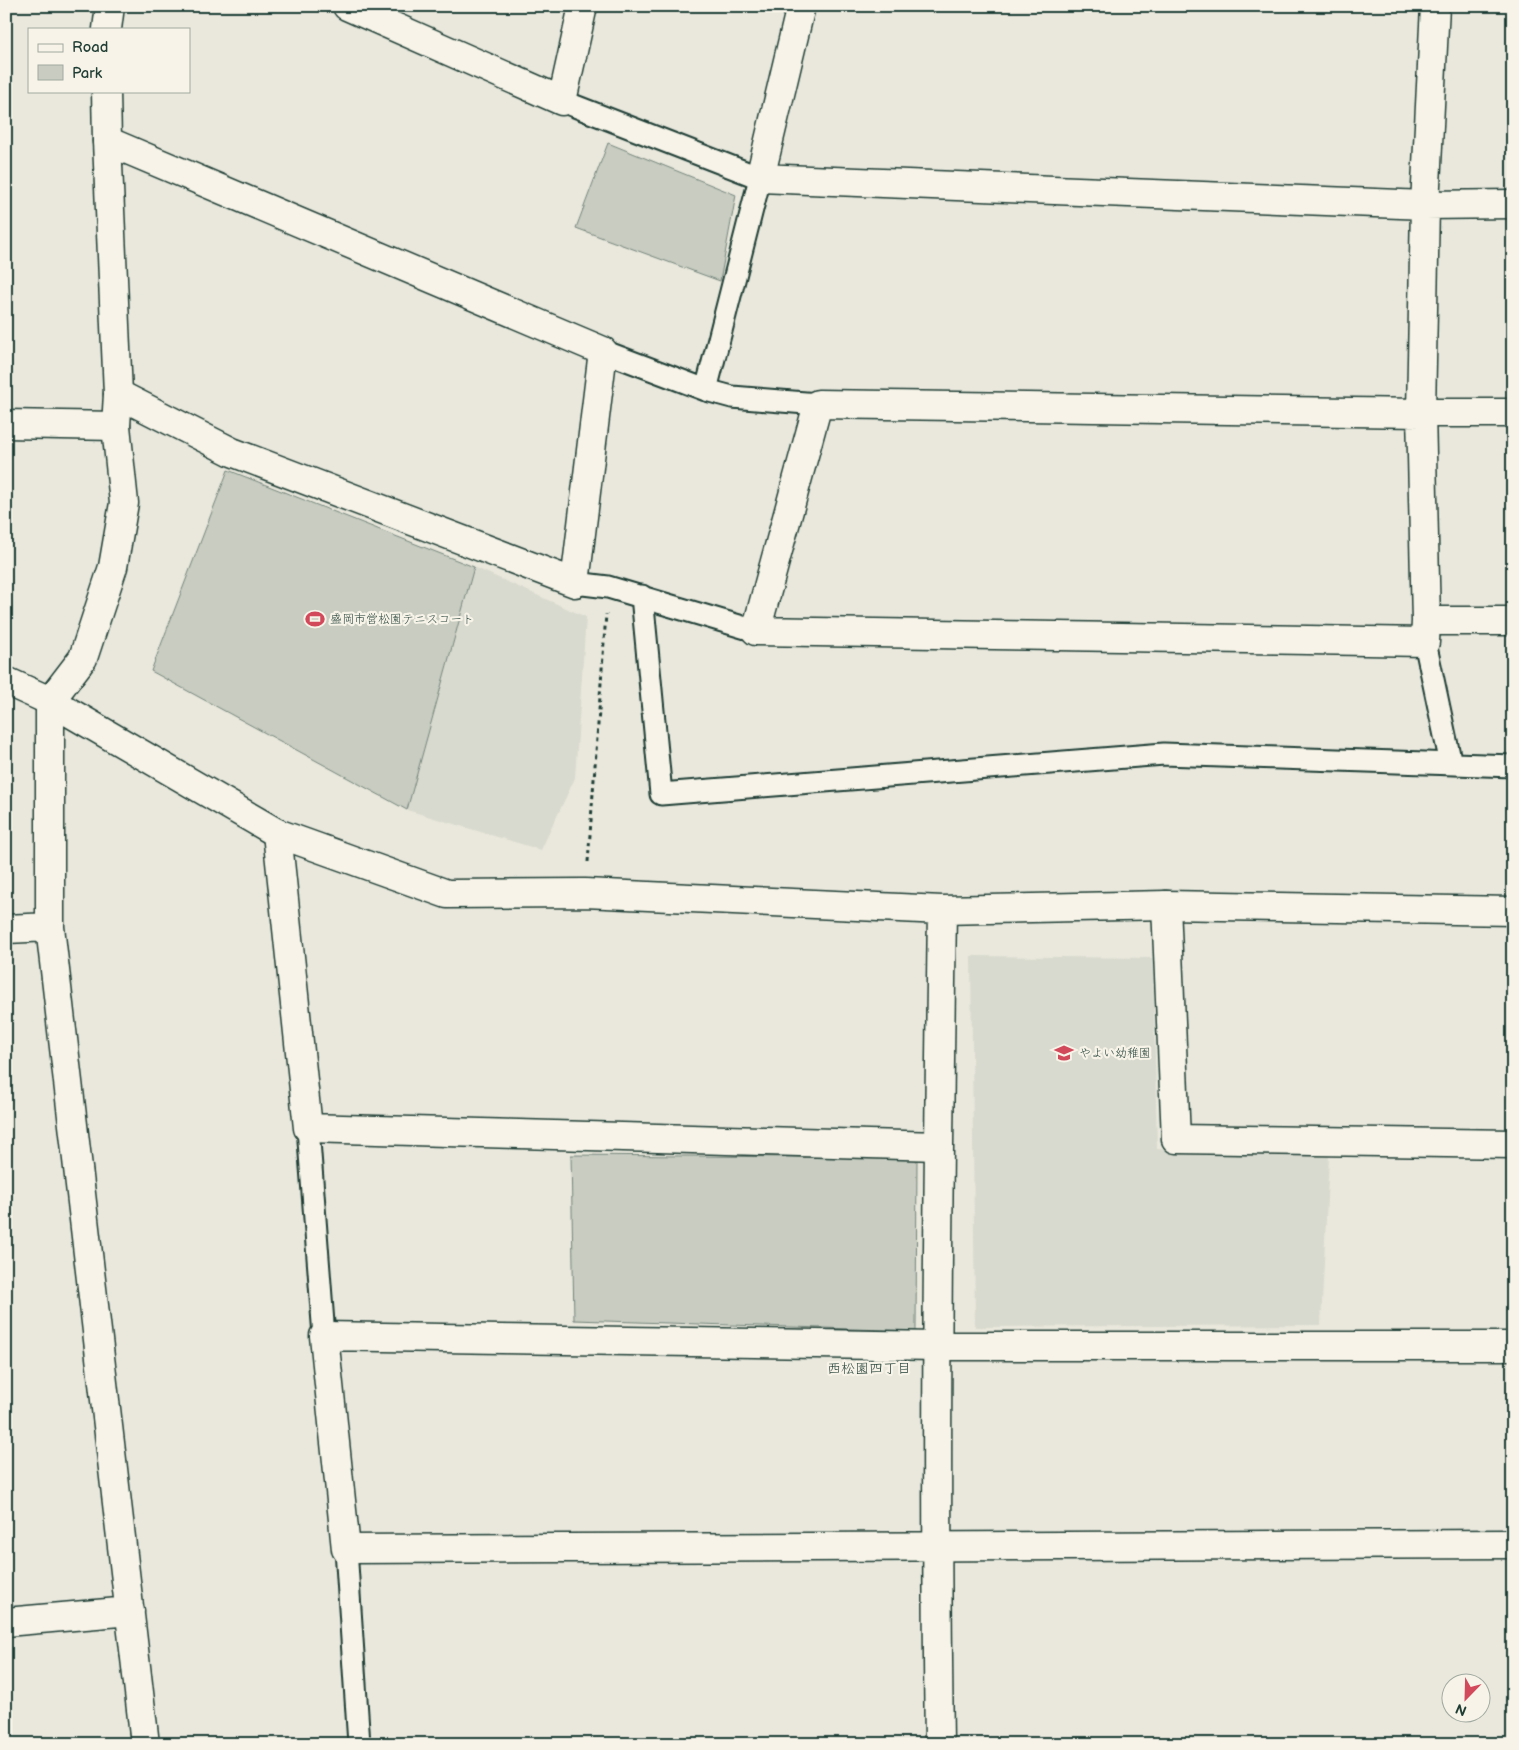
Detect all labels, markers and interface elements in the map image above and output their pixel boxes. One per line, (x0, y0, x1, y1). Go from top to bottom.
legend (28, 28, 190, 92)
text: Road (72, 38, 108, 57)
text: Park (72, 64, 103, 83)
sports icon: 盛岡市営松園テニスコート (304, 608, 326, 630)
place label: 盛岡市営松園テニスコート (330, 612, 474, 627)
school or university icon: やよい幼稚園 (1053, 1042, 1075, 1064)
place label: やよい幼稚園 (1079, 1046, 1151, 1061)
district label: 西松園四丁目 (827, 1360, 911, 1377)
north arrow (1442, 1672, 1492, 1722)
text: N (1453, 1700, 1469, 1719)

